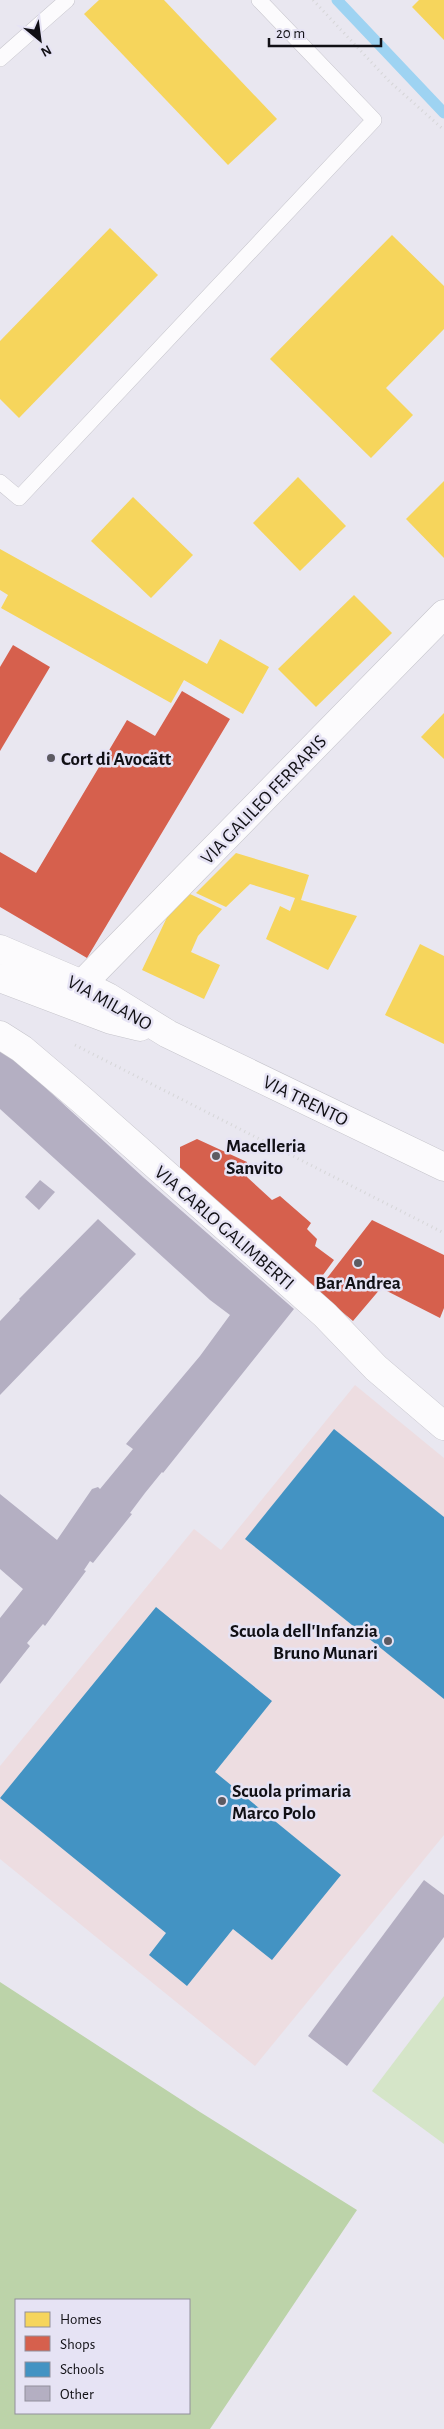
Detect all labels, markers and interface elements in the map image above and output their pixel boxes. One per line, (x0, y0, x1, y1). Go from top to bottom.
north arrow (15, 15, 65, 65)
scale bar (269, 15, 382, 47)
text: 20 m (276, 26, 305, 41)
text: N (38, 42, 53, 59)
street label: VIA GALILEO FERRARIS (198, 732, 330, 868)
place label: Cort di Avocätt (61, 750, 172, 769)
marker: Cort di Avocätt (45, 752, 57, 764)
street label: VIA MILANO (64, 972, 155, 1034)
street label: VIA TRENTO (260, 1073, 351, 1130)
place label: Macelleria Sanvito (226, 1137, 306, 1178)
marker: Macelleria Sanvito (210, 1150, 222, 1162)
street label: VIA CARLO GALIMBERTI (151, 1163, 297, 1294)
marker: Bar Andrea (352, 1257, 364, 1269)
place label: Bar Andrea (315, 1274, 401, 1293)
place label: Scuola dell'Infanzia Bruno Munari (230, 1622, 378, 1663)
marker: Scuola dell'Infanzia Bruno Munari (382, 1635, 394, 1647)
place label: Scuola primaria Marco Polo (232, 1782, 351, 1823)
marker: Scuola primaria Marco Polo (216, 1795, 228, 1807)
legend (15, 2299, 190, 2414)
text: Homes (60, 2312, 102, 2327)
text: Shops (60, 2337, 95, 2352)
text: Schools (60, 2362, 104, 2377)
text: Other (60, 2387, 94, 2402)

